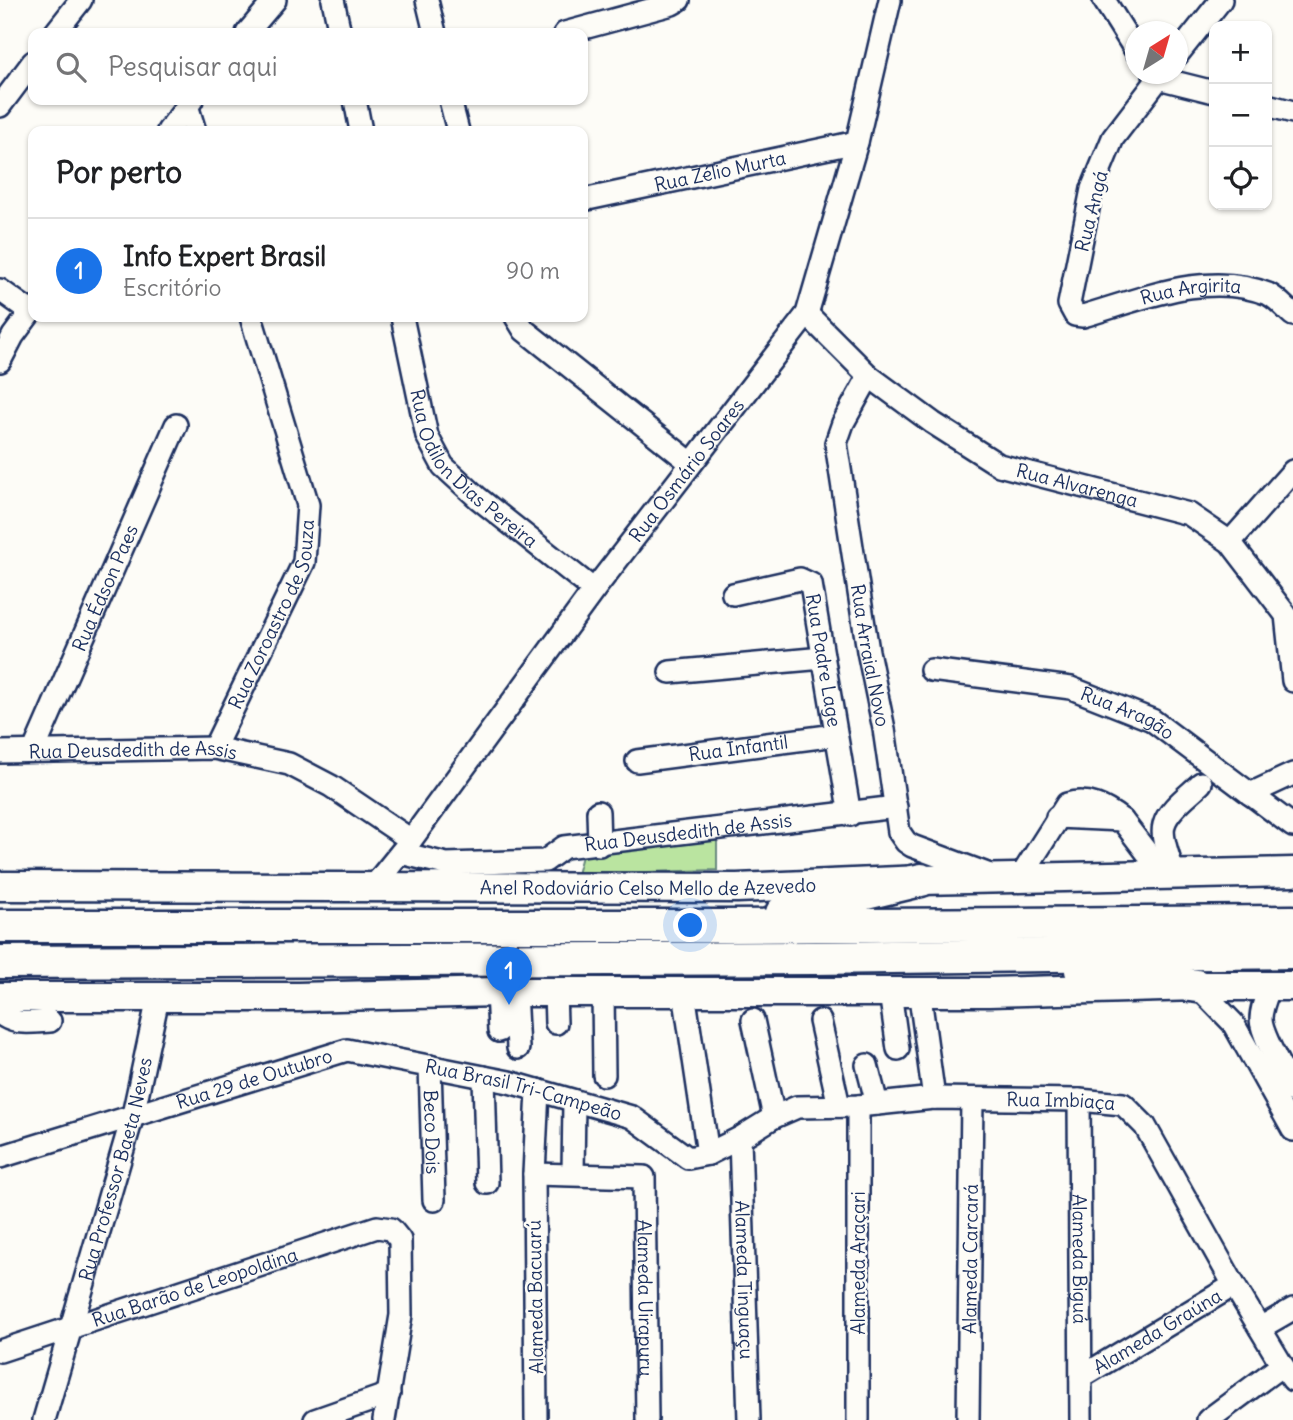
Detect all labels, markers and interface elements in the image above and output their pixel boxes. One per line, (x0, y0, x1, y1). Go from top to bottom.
north arrow (1125, 21, 1188, 84)
map controls (1209, 21, 1272, 210)
button: + (1209, 21, 1272, 84)
search box (28, 28, 588, 105)
icon: search (52, 48, 90, 86)
text: Pesquisar aqui (108, 50, 277, 83)
button: − (1209, 84, 1272, 147)
street label: Rua Zélio Murta (652, 145, 788, 197)
button: locate (1209, 147, 1272, 210)
text: Por perto (56, 153, 182, 191)
street label: Rua Angá (1069, 168, 1113, 254)
text: Info Expert Brasil (123, 240, 326, 273)
text: 1 (74, 256, 84, 285)
text: 90 m (506, 256, 560, 285)
text: Escritório (123, 273, 221, 302)
street label: Rua Argirita (1137, 273, 1243, 310)
street label: Rua Odilon Dias Pereira (405, 387, 543, 553)
street label: Rua Osmário Soares (624, 394, 749, 547)
street label: Rua Alvarenga (1014, 458, 1141, 512)
street label: Rua Zoroastro de Souza (223, 518, 319, 713)
street label: Rua Édson Paes (67, 521, 143, 655)
street label: Rua Arraial Novo (846, 582, 895, 729)
street label: Rua Padre Lage (801, 592, 847, 729)
street label: Rua Aragão (1077, 681, 1179, 745)
street label: Rua Infantil (687, 729, 789, 766)
street label: Rua Deusdedith de Assis (28, 736, 239, 765)
street label: Rua Deusdedith de Assis (583, 808, 793, 856)
street label: Anel Rodoviário Celso Mello de Azevedo (480, 873, 817, 900)
your location (673, 908, 707, 942)
pin: 1 (486, 947, 532, 1005)
street label: Rua 29 de Outubro (173, 1043, 335, 1114)
street label: Rua Brasil Tri-Campeão (423, 1054, 625, 1126)
street label: Rua Professor Baeta Neves (73, 1055, 157, 1284)
street label: Rua Imbiaça (1006, 1087, 1116, 1115)
street label: Beco Dois (419, 1089, 445, 1175)
street label: Alameda Carcará (957, 1184, 983, 1334)
street label: Alameda Araçari (846, 1191, 870, 1335)
street label: Alameda Biguá (1068, 1194, 1092, 1324)
street label: Alameda Tinguaçu (730, 1200, 759, 1360)
street label: Alameda Uirapuru (633, 1219, 658, 1377)
street label: Alameda Bacuarú (522, 1220, 548, 1374)
street label: Rua Barão de Leopoldina (89, 1242, 301, 1332)
street label: Alameda Graúna (1089, 1283, 1226, 1379)

